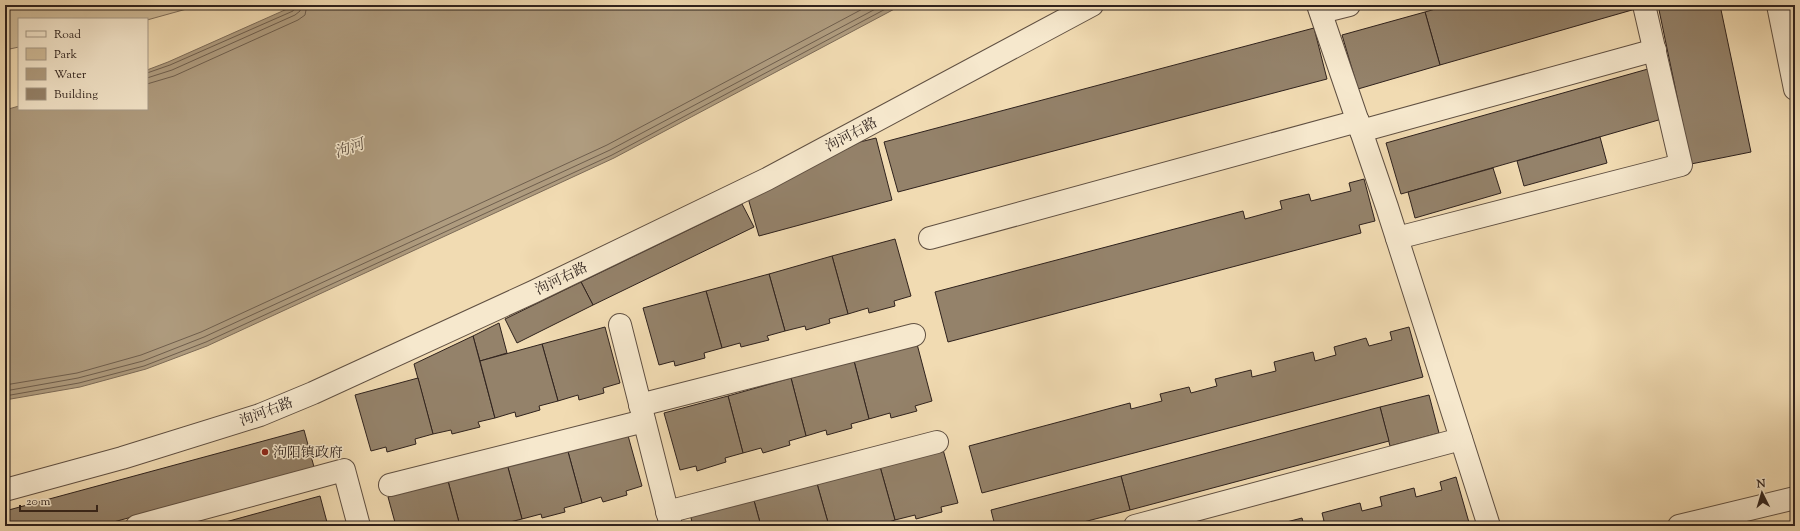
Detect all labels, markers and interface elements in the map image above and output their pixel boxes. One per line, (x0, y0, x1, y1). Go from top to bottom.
legend (18, 18, 148, 110)
text: Road (54, 26, 81, 44)
text: Park (54, 46, 77, 64)
text: Water (54, 66, 87, 84)
text: Building (54, 86, 98, 104)
street label: 泃河右路 (823, 114, 881, 158)
water label: 泃河 (332, 134, 370, 164)
street label: 泃河右路 (532, 259, 591, 301)
street label: 泃河右路 (237, 393, 296, 432)
place label: 泃阳镇政府 (273, 444, 343, 464)
marker: 泃阳镇政府 (260, 447, 270, 457)
north arrow (1742, 473, 1782, 513)
text: N (1755, 476, 1767, 492)
scale bar (20, 487, 97, 513)
text: 20 m (26, 493, 51, 511)

